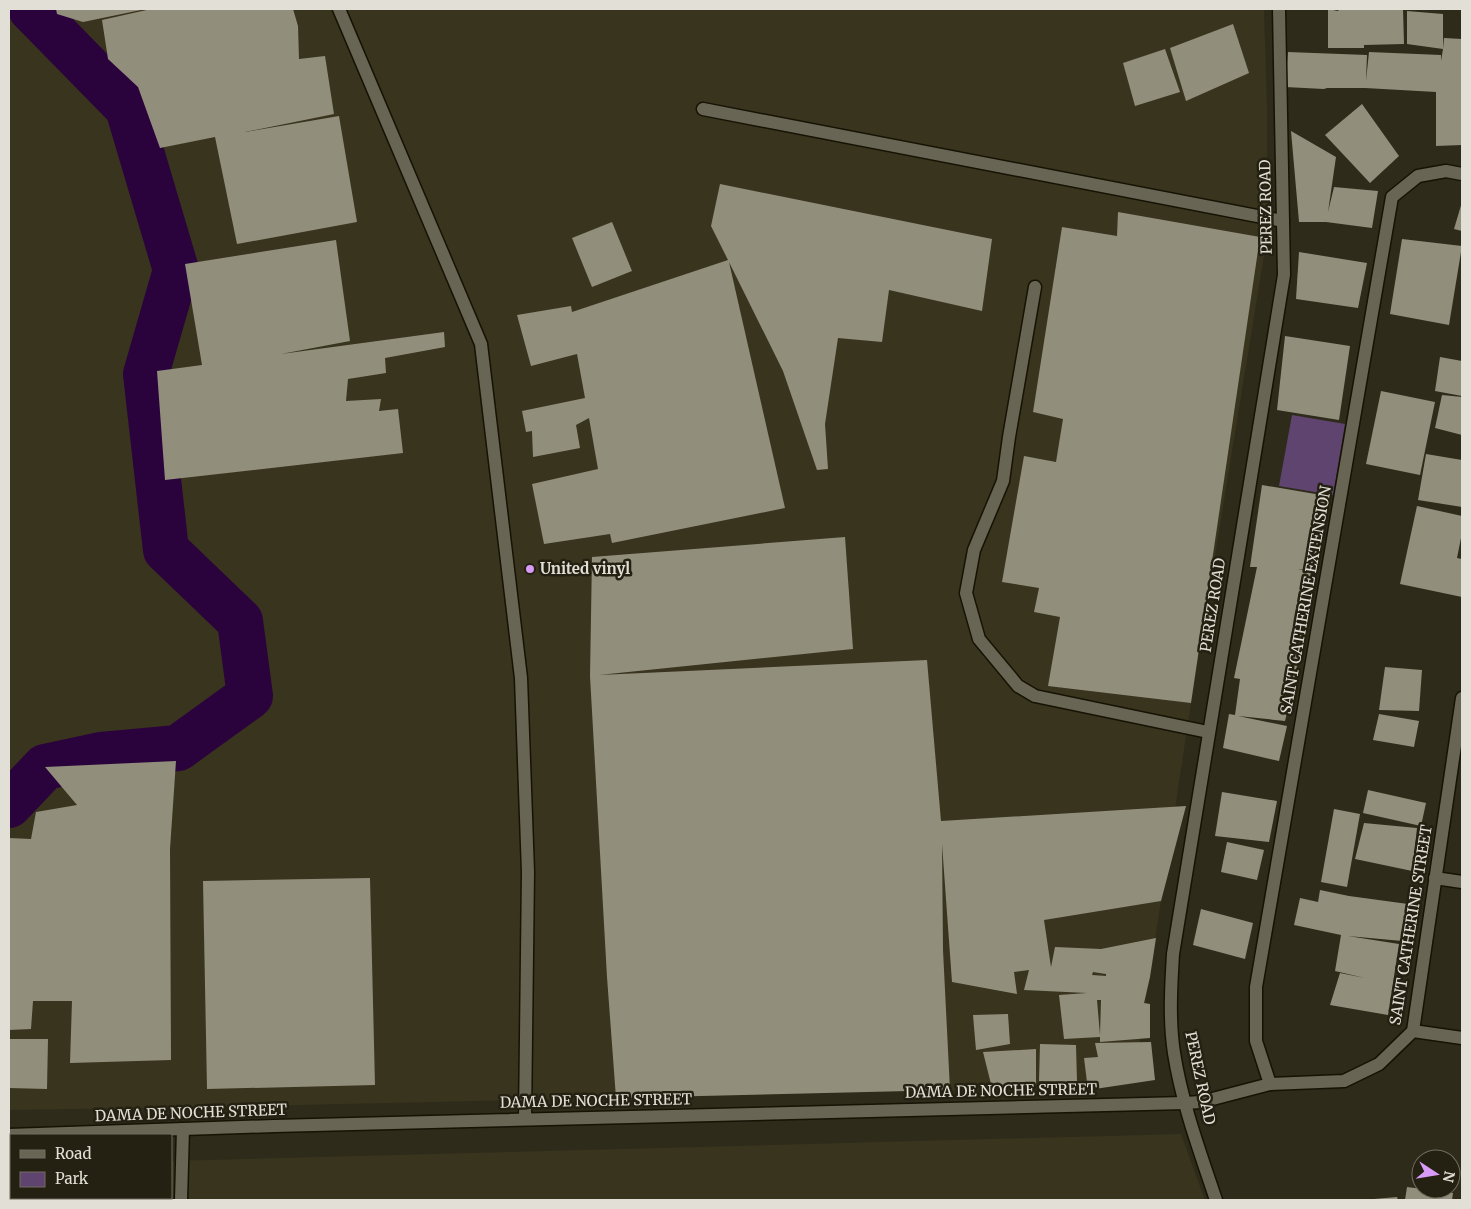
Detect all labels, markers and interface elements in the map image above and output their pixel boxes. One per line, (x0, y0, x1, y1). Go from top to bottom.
street label: PEREZ ROAD (1255, 159, 1276, 255)
street label: SAINT CATHERINE EXTENSION (1276, 484, 1335, 716)
street label: PEREZ ROAD (1196, 557, 1229, 653)
place label: United vinyl (540, 559, 630, 578)
marker: United vinyl (524, 563, 536, 575)
street label: SAINT CATHERINE STREET (1385, 823, 1436, 1026)
street label: PEREZ ROAD (1181, 1030, 1220, 1126)
street label: DAMA DE NOCHE STREET (905, 1079, 1098, 1102)
street label: DAMA DE NOCHE STREET (500, 1089, 693, 1112)
street label: DAMA DE NOCHE STREET (95, 1100, 288, 1125)
legend (10, 1134, 172, 1199)
text: Road (55, 1144, 91, 1163)
north arrow (1411, 1149, 1461, 1199)
text: Park (55, 1169, 89, 1188)
text: N (1439, 1169, 1459, 1184)

